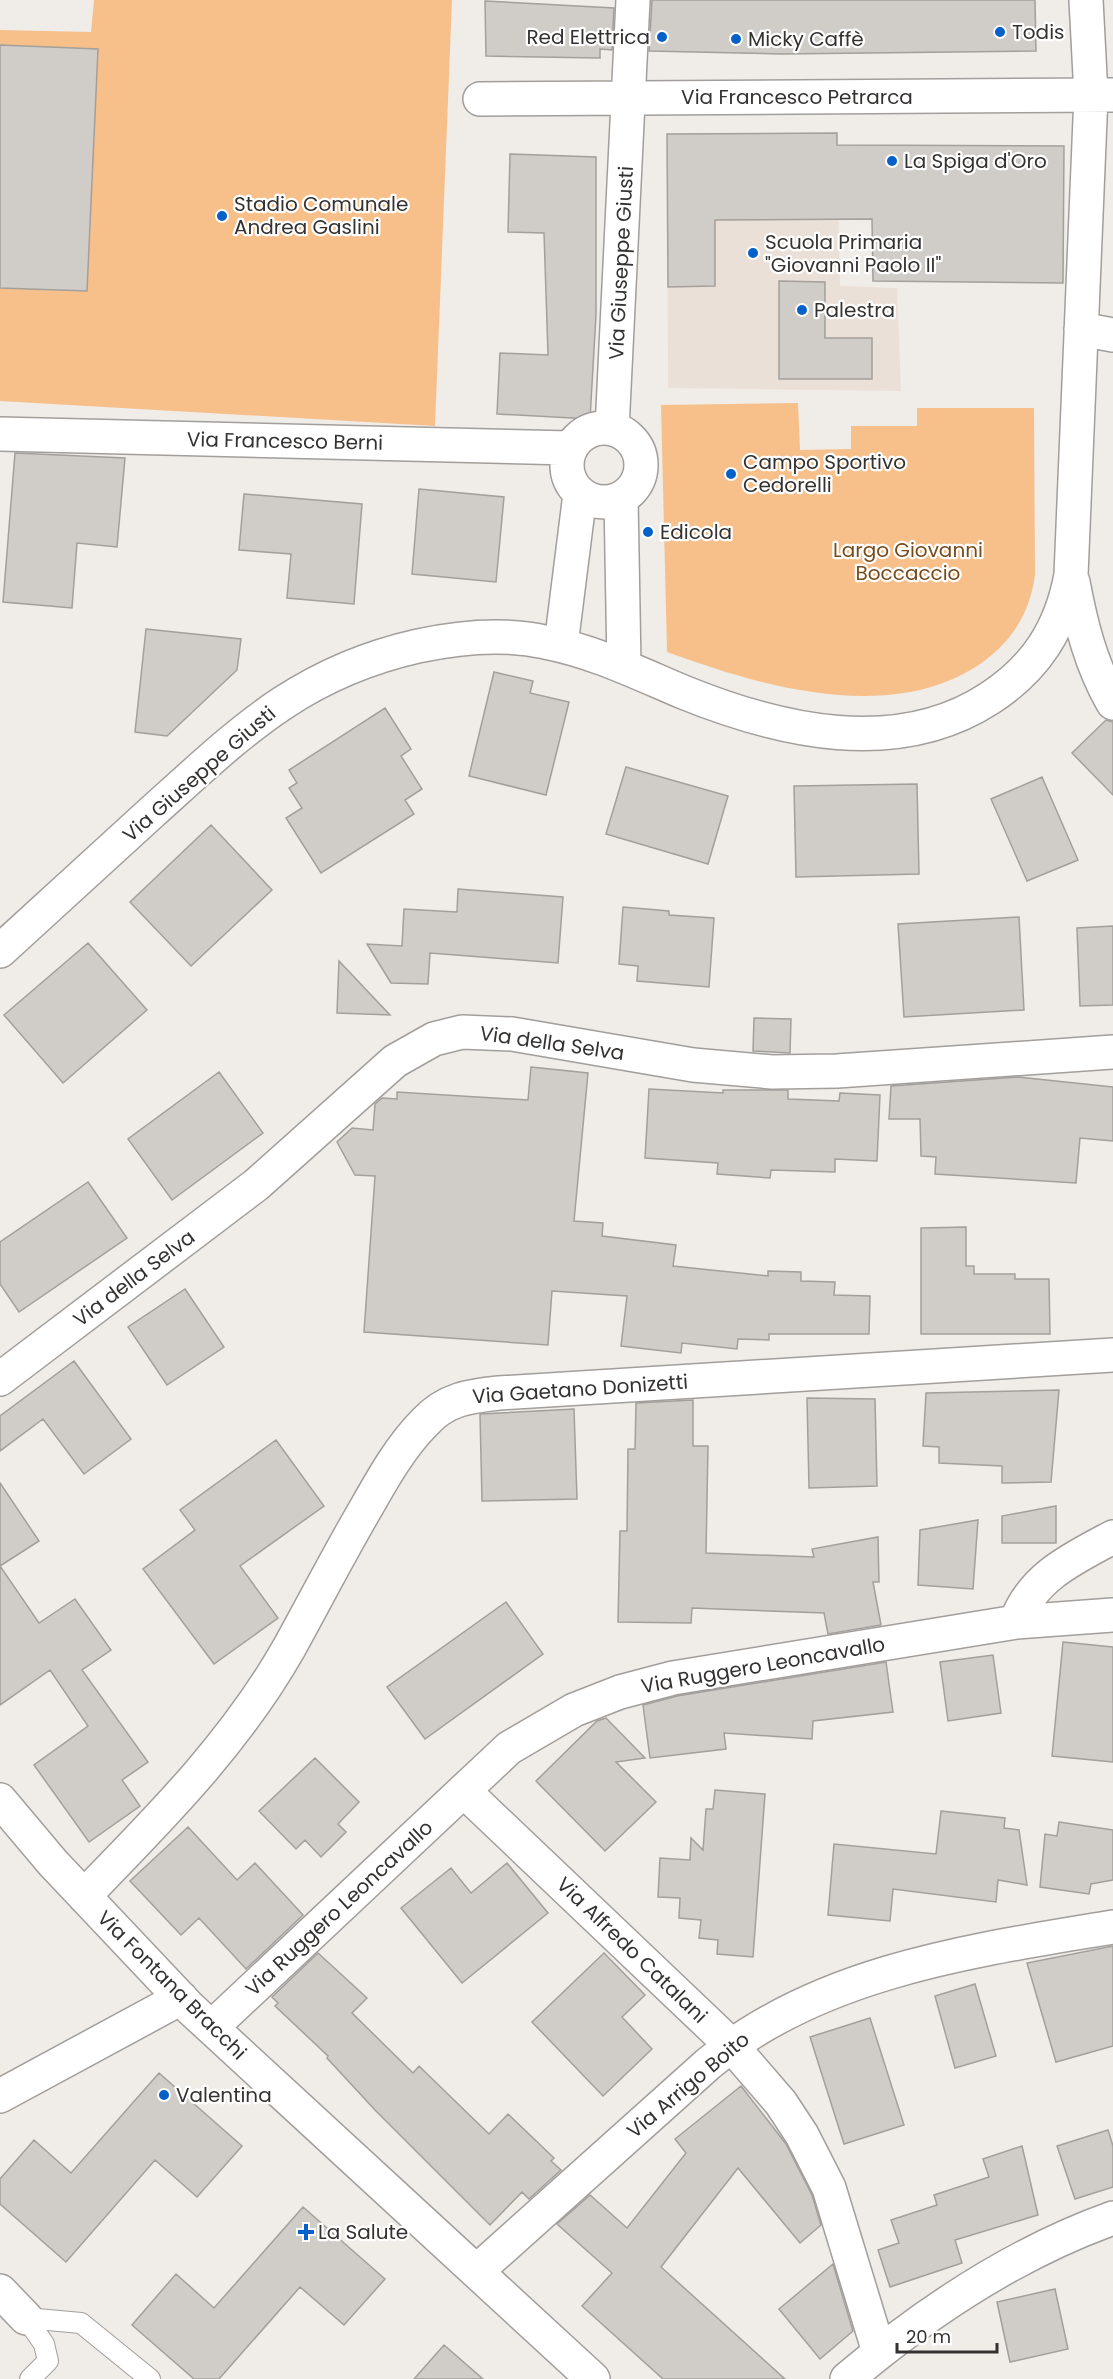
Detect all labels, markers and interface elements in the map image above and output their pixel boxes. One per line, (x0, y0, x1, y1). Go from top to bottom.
place label: Todis (1012, 18, 1065, 46)
place label: Red Elettrica (526, 23, 650, 51)
place label: Micky Caffè (748, 25, 864, 53)
marker: Todis (993, 25, 1007, 39)
marker: Red Elettrica (655, 30, 669, 44)
marker: Micky Caffè (729, 32, 743, 46)
street label: Via Francesco Petrarca (681, 83, 913, 111)
place label: La Spiga d'Oro (904, 147, 1047, 175)
marker: La Spiga d'Oro (885, 154, 899, 168)
street label: Via Giuseppe Giusti (602, 165, 640, 361)
place label: Stadio Comunale Andrea Gaslini (234, 190, 408, 241)
marker: Stadio Comunale Andrea Gaslini (215, 209, 229, 223)
place label: Scuola Primaria "Giovanni Paolo II" (765, 228, 942, 279)
marker: Scuola Primaria "Giovanni Paolo II" (746, 246, 760, 260)
place label: Palestra (814, 296, 895, 324)
marker: Palestra (795, 303, 809, 317)
street label: Via Francesco Berni (187, 425, 383, 457)
place label: Campo Sportivo Cedorelli (743, 448, 906, 499)
marker: Campo Sportivo Cedorelli (724, 467, 738, 481)
place label: Edicola (660, 518, 732, 546)
marker: Edicola (641, 525, 655, 539)
park label: Largo Giovanni Boccaccio (833, 536, 983, 587)
street label: Via Giuseppe Giusti (117, 700, 281, 848)
street label: Via della Selva (478, 1019, 626, 1067)
street label: Via della Selva (67, 1223, 201, 1333)
street label: Via Gaetano Donizetti (471, 1367, 689, 1411)
street label: Via Ruggero Leoncavallo (639, 1630, 887, 1700)
street label: Via Ruggero Leoncavallo (239, 1814, 439, 2002)
street label: Via Alfredo Catalani (550, 1871, 714, 2029)
street label: Via Fontana Bracchi (91, 1904, 253, 2066)
street label: Via Arrigo Boito (621, 2025, 755, 2145)
place label: Valentina (176, 2081, 272, 2109)
marker: Valentina (157, 2088, 171, 2102)
place label: La Salute (318, 2218, 408, 2246)
marker: La Salute (299, 2225, 313, 2239)
scale bar (897, 2316, 998, 2354)
text: 20 m (906, 2324, 951, 2349)

